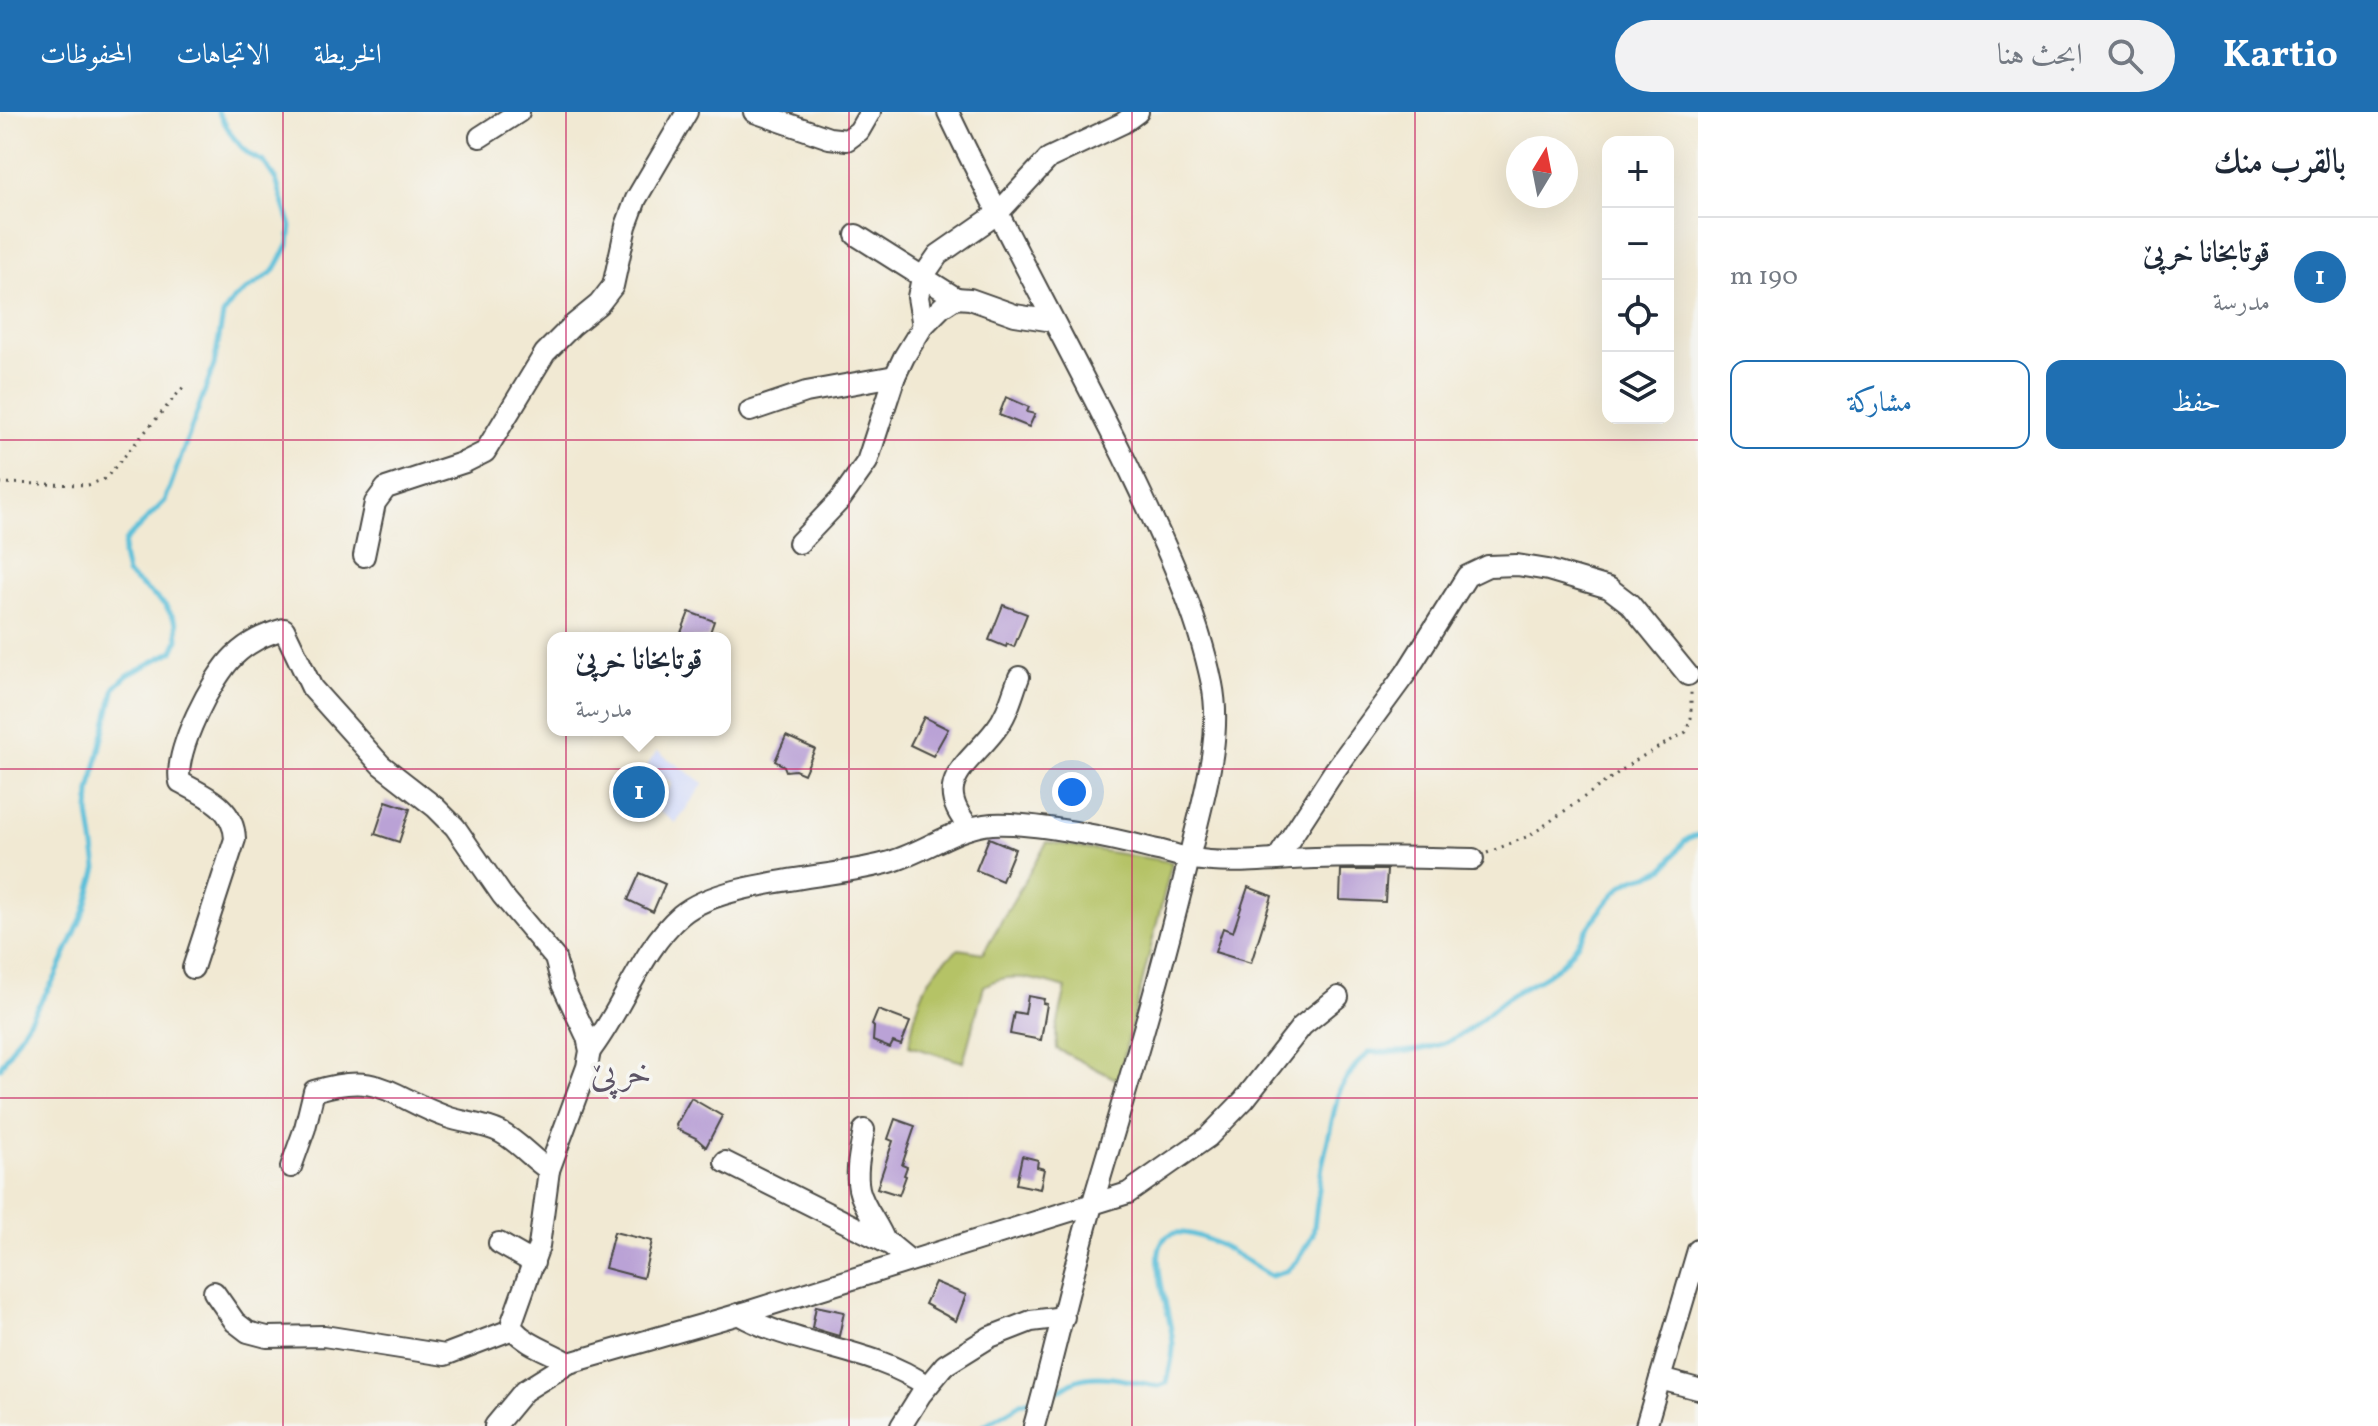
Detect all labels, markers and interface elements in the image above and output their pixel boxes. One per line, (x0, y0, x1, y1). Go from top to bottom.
search box (1615, 20, 2175, 92)
text: Kartio (2223, 30, 2338, 83)
icon: search (2103, 34, 2147, 78)
text: ابحث هنا (1997, 35, 2083, 77)
text: المحفوظات (40, 36, 132, 75)
text: الاتجاهات (176, 36, 270, 75)
text: الخريطة (314, 36, 382, 75)
north arrow (1506, 136, 1578, 208)
map controls (1602, 136, 1674, 424)
button: + (1602, 136, 1674, 208)
text: بالقرب منك (2214, 140, 2346, 187)
button: − (1602, 208, 1674, 280)
text: قوتابخانا خرپێ (2143, 233, 2270, 275)
text: 190 m (1730, 259, 1798, 295)
text: 1 (2315, 259, 2325, 295)
button: locate (1602, 280, 1674, 352)
text: مدرسة (2213, 285, 2270, 321)
button: layers (1602, 352, 1674, 424)
button: مشاركة (1730, 360, 2030, 449)
button: حفظ (2046, 360, 2346, 449)
popup (547, 632, 731, 736)
text: قوتابخانا خرپێ (575, 640, 703, 682)
text: مدرسة (575, 692, 633, 728)
pin: 1 (613, 762, 665, 822)
your location (1052, 772, 1092, 812)
district label: خرپێ (590, 1050, 652, 1100)

